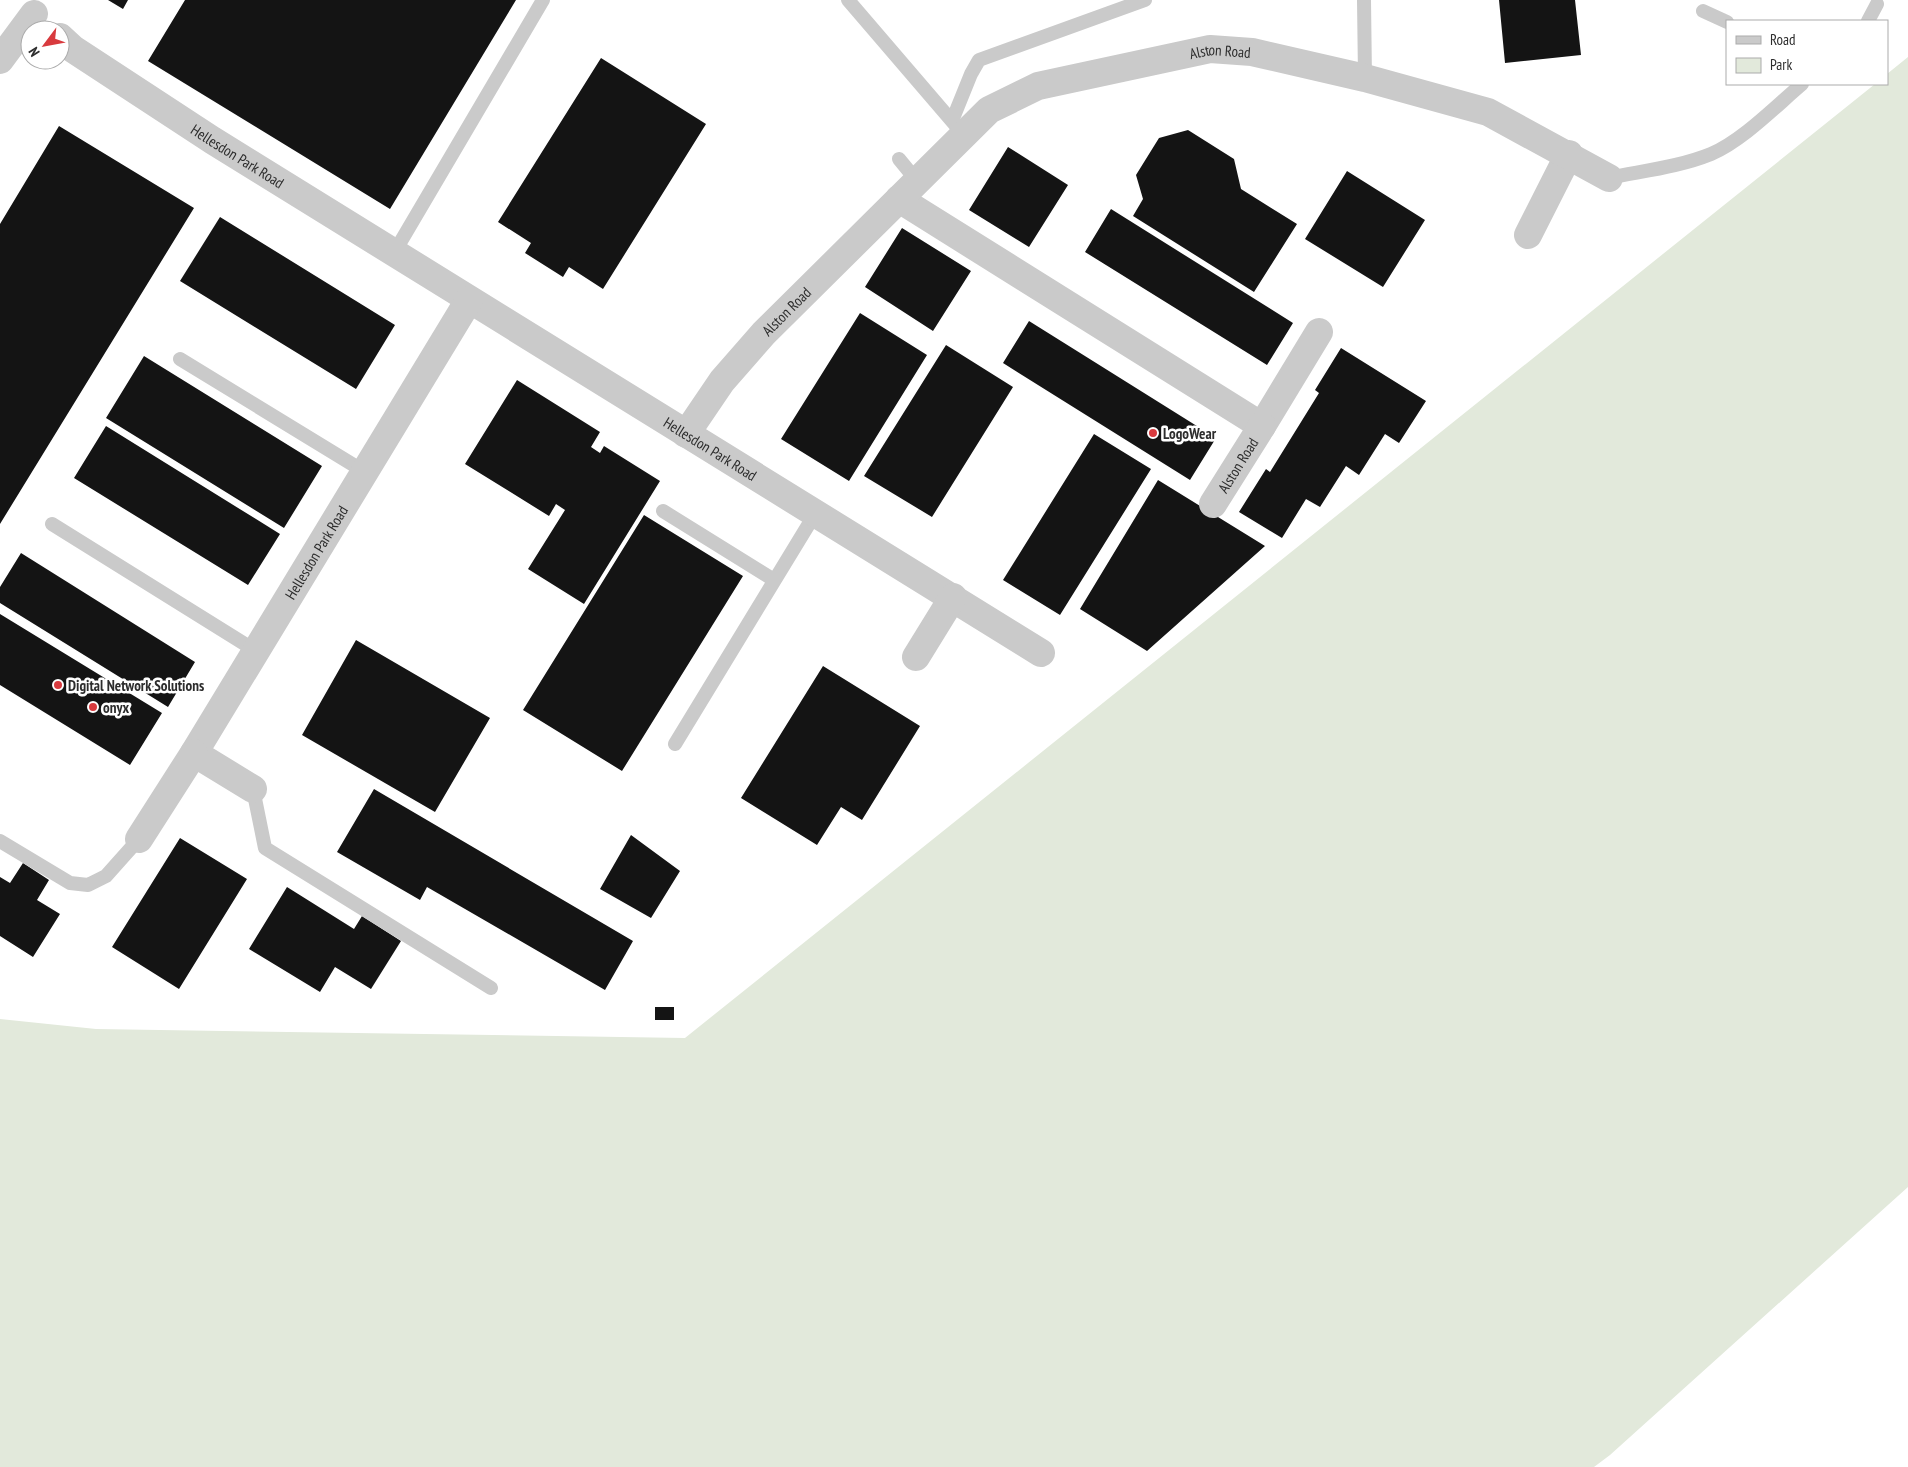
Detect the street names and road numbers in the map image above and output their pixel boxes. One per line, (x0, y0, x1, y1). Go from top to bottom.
street label: Alston Road (1188, 39, 1251, 63)
street label: Hellesdon Park Road (188, 120, 288, 192)
street label: Alston Road (758, 283, 815, 339)
street label: Hellesdon Park Road (660, 412, 761, 484)
street label: Alston Road (1213, 434, 1262, 496)
street label: Hellesdon Park Road (280, 502, 352, 602)

